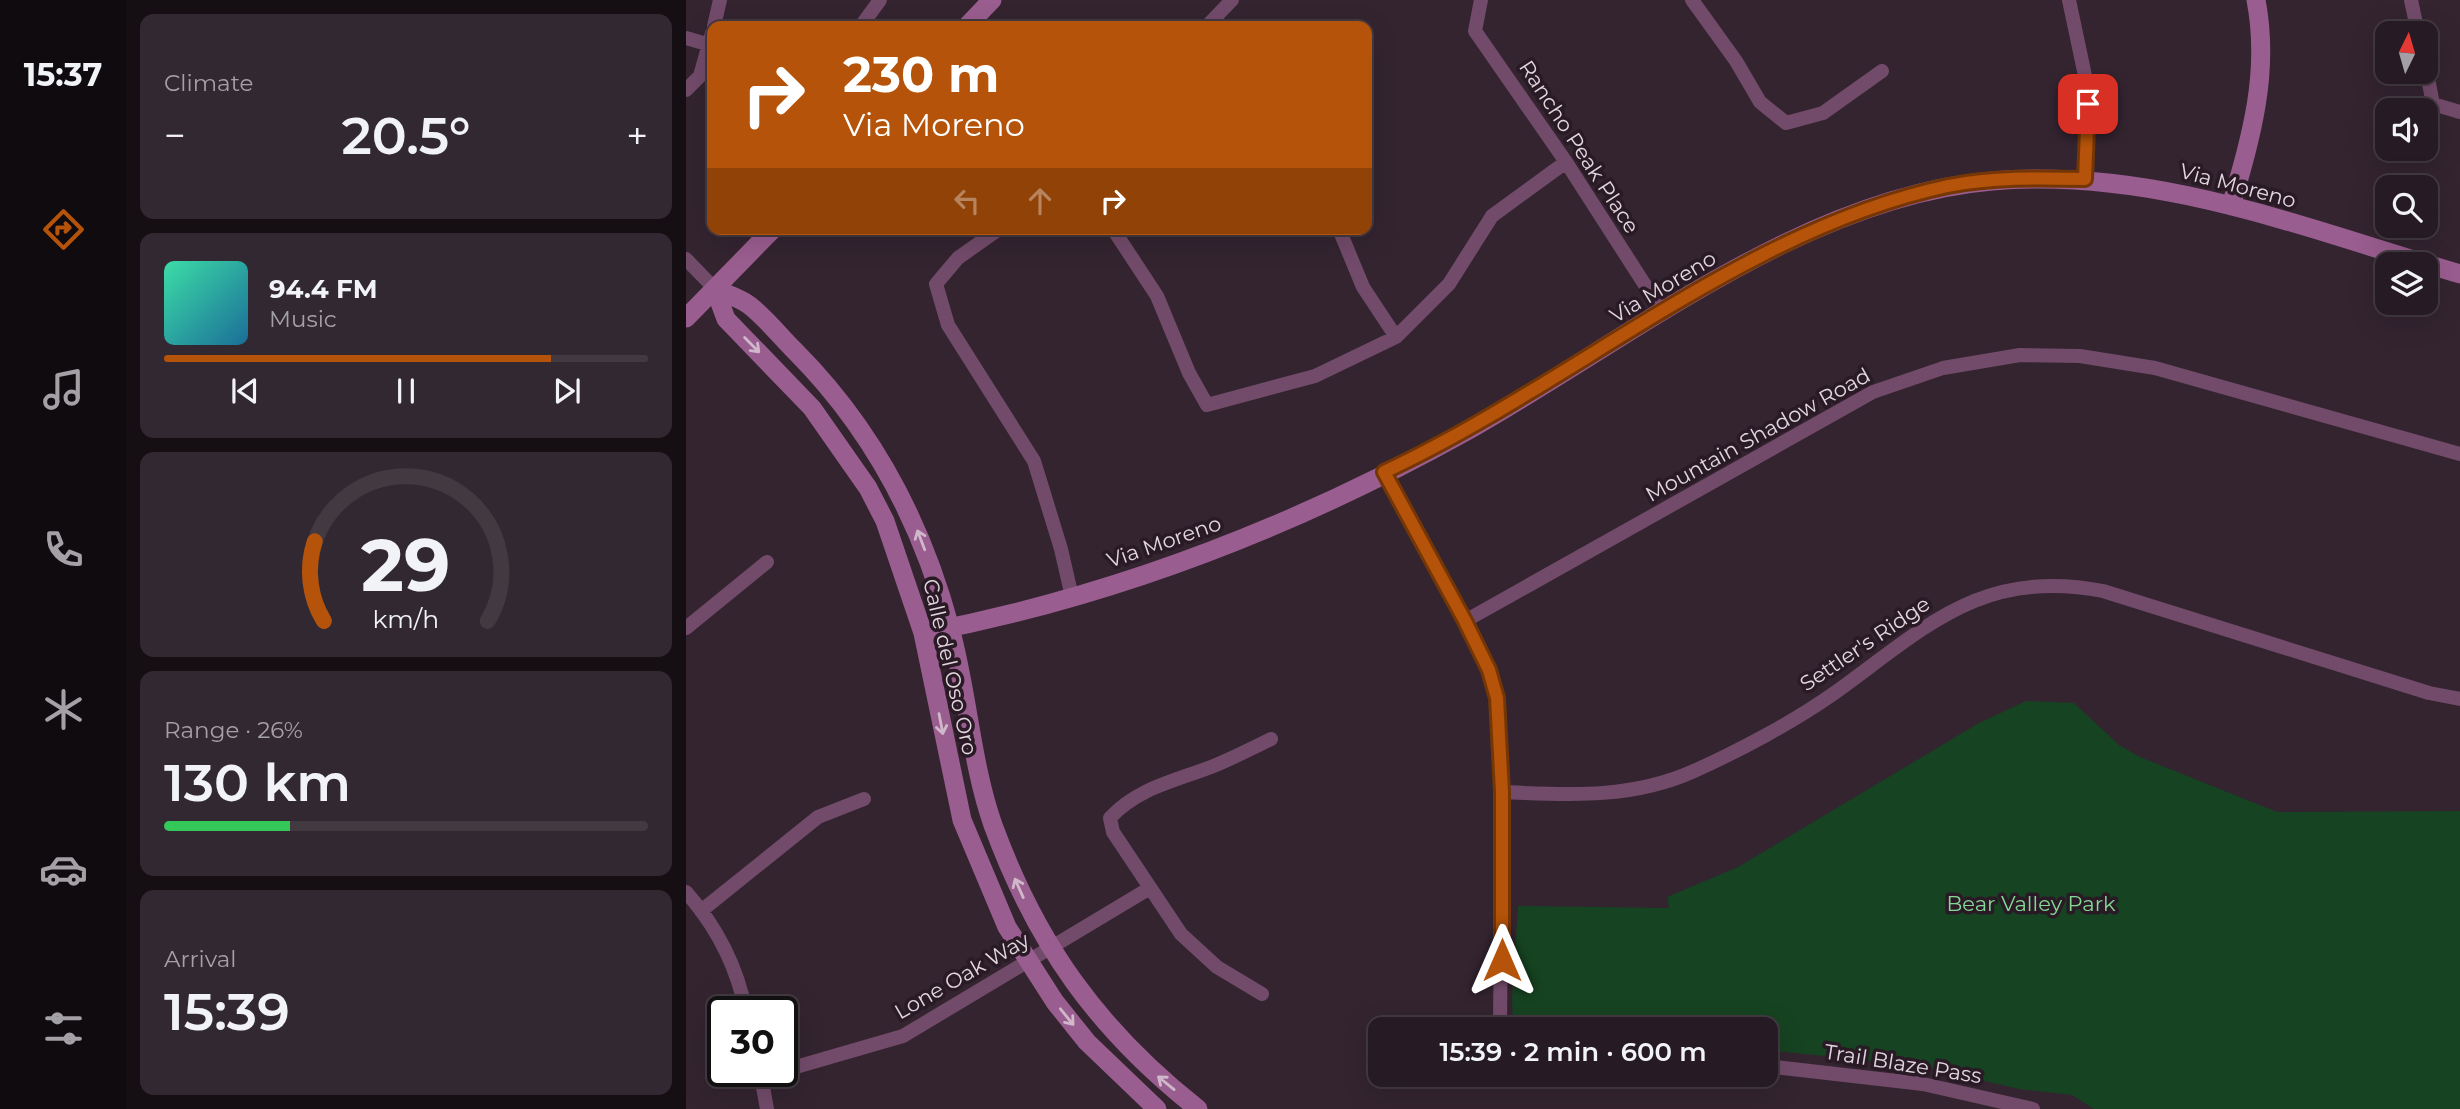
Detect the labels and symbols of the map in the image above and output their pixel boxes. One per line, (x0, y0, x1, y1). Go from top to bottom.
north arrow (2375, 21, 2438, 84)
street label: Rancho Peak Place (1514, 56, 1645, 238)
pin (2058, 74, 2118, 134)
street label: Via Moreno (2177, 158, 2299, 213)
street label: Via Moreno (1605, 245, 1720, 328)
one-way arrow (743, 336, 760, 353)
street label: Mountain Shadow Road (1641, 362, 1874, 507)
street label: Via Moreno (1103, 510, 1224, 573)
one-way arrow (913, 530, 926, 551)
street label: Calle del Oso Oro (918, 576, 983, 757)
street label: Settler's Ridge (1795, 591, 1934, 696)
one-way arrow (935, 712, 948, 735)
one-way arrow (1012, 878, 1025, 899)
park label: Bear Valley Park (1946, 891, 2116, 916)
position arrow (1465, 923, 1539, 997)
street label: Lone Oak Way (890, 927, 1034, 1024)
speed limit sign: 30 (707, 996, 798, 1087)
one-way arrow (1059, 1007, 1074, 1025)
street label: Trail Blaze Pass (1823, 1039, 1983, 1088)
one-way arrow (1157, 1075, 1175, 1090)

